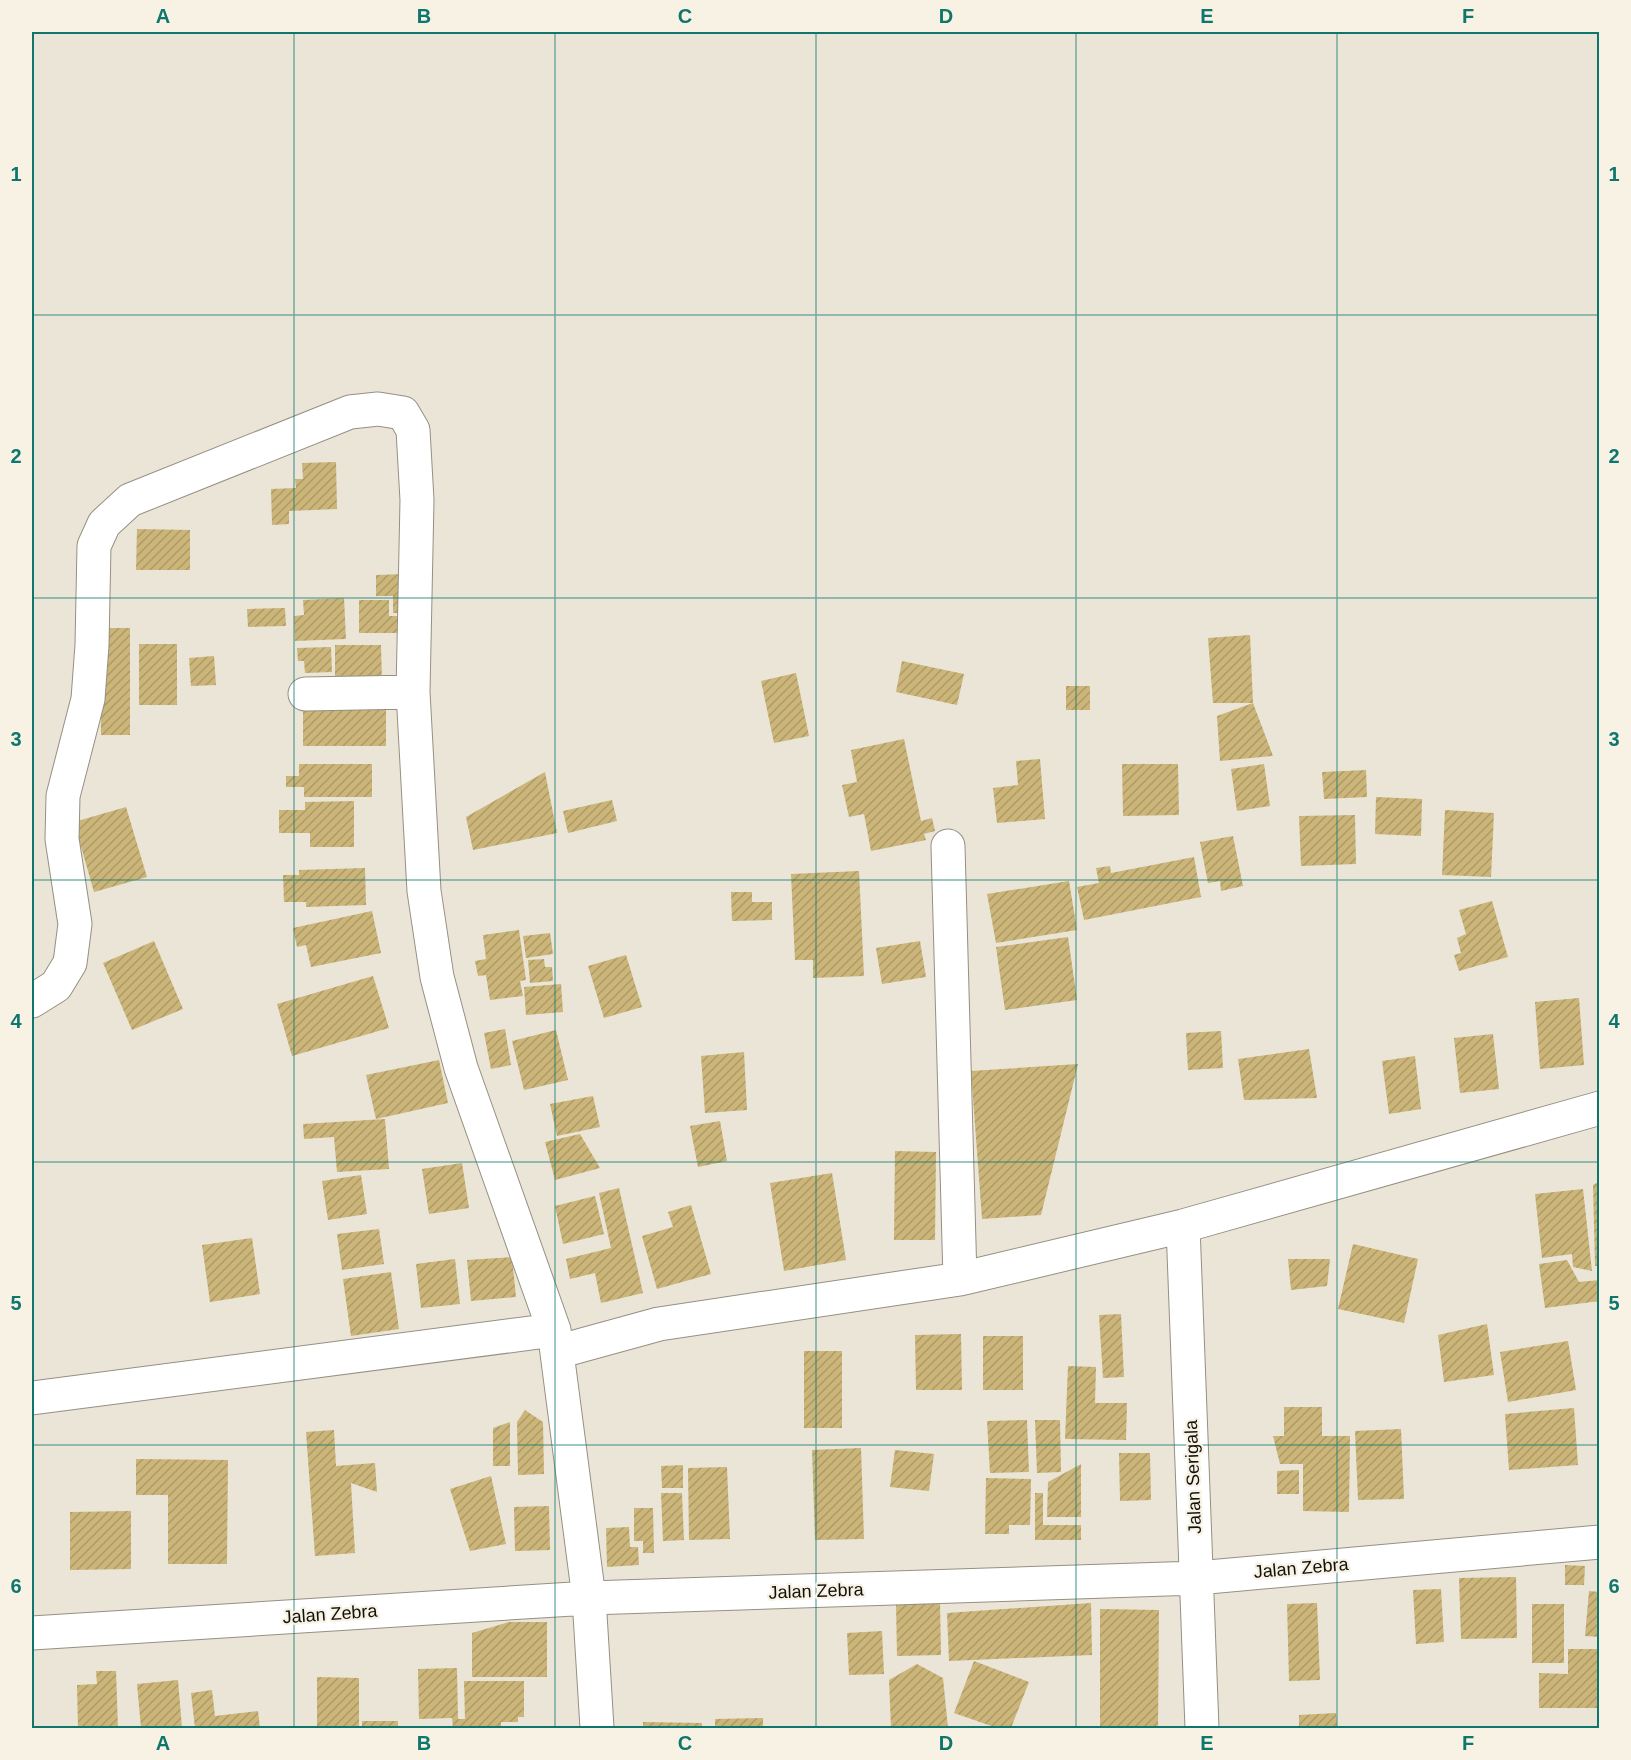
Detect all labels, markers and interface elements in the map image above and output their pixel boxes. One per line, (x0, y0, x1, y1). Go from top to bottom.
text: A (156, 5, 170, 27)
text: B (417, 5, 431, 27)
text: C (678, 5, 692, 27)
text: D (939, 5, 953, 27)
text: E (1200, 5, 1214, 27)
text: F (1462, 5, 1474, 27)
text: 1 (10, 163, 22, 185)
text: 1 (1608, 163, 1620, 185)
text: 2 (10, 445, 22, 467)
text: 2 (1608, 445, 1620, 467)
text: 3 (10, 728, 22, 750)
text: 3 (1608, 728, 1620, 750)
text: 4 (10, 1010, 22, 1032)
text: 4 (1608, 1010, 1620, 1032)
text: 5 (10, 1292, 22, 1314)
text: 5 (1608, 1292, 1620, 1314)
street label: Jalan Serigala (1181, 1419, 1205, 1534)
street label: Jalan Zebra (1253, 1554, 1350, 1582)
text: 6 (10, 1575, 22, 1597)
text: 6 (1608, 1575, 1620, 1597)
street label: Jalan Zebra (768, 1579, 865, 1603)
street label: Jalan Zebra (282, 1601, 379, 1627)
text: A (156, 1732, 170, 1754)
text: B (417, 1732, 431, 1754)
text: C (678, 1732, 692, 1754)
text: D (939, 1732, 953, 1754)
text: E (1200, 1732, 1214, 1754)
text: F (1462, 1732, 1474, 1754)

